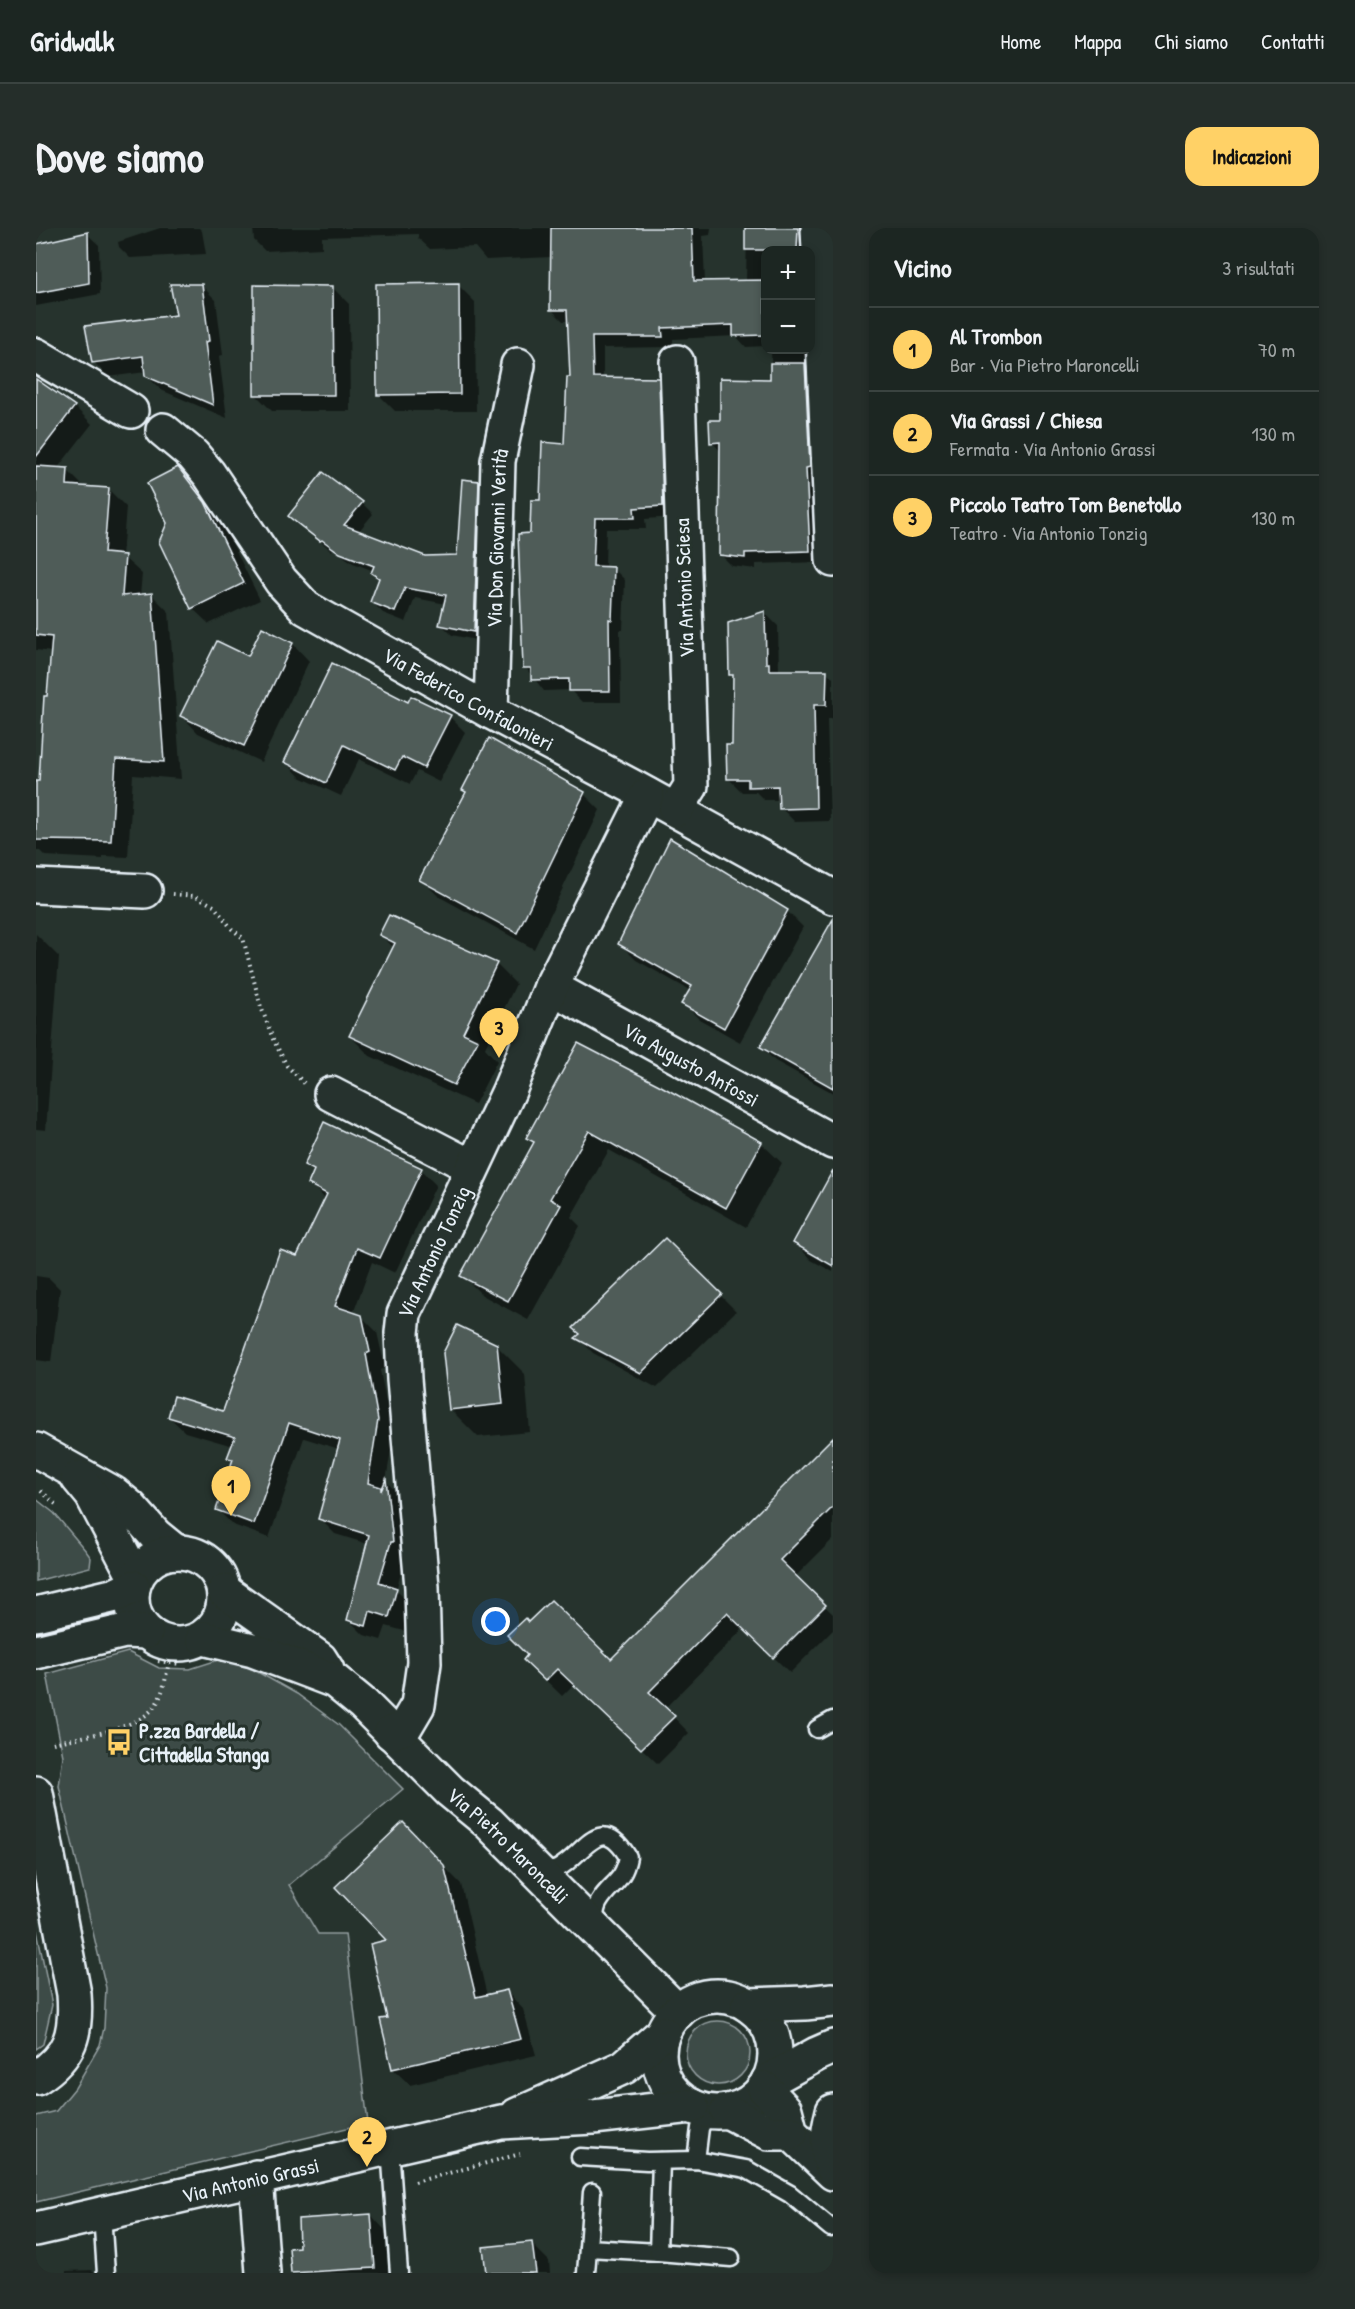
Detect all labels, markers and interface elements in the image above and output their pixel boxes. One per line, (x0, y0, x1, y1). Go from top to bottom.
text: Gridwalk (30, 22, 114, 60)
text: Home (1000, 27, 1041, 56)
text: Mappa (1074, 27, 1121, 56)
text: Chi siamo (1154, 27, 1228, 56)
text: Contatti (1261, 27, 1325, 56)
button: Indicazioni (1185, 127, 1319, 186)
text: Dove siamo (36, 128, 204, 185)
map controls (761, 246, 815, 354)
button: + (761, 246, 815, 300)
text: Vicino (893, 250, 952, 285)
text: 3 risultati (1222, 254, 1295, 281)
button: − (761, 300, 815, 354)
text: Al Trombon (950, 321, 1042, 351)
text: 1 (909, 336, 916, 363)
text: 70 m (1258, 336, 1295, 363)
text: Bar · Via Pietro Maroncelli (950, 351, 1140, 378)
text: Via Grassi / Chiesa (950, 405, 1102, 435)
text: 2 (908, 420, 917, 447)
text: 130 m (1252, 420, 1295, 447)
text: Fermata · Via Antonio Grassi (950, 435, 1156, 462)
street label: Via Don Giovanni Verità (479, 446, 515, 628)
text: Piccolo Teatro Tom Benetollo (950, 489, 1181, 519)
text: 3 (908, 504, 917, 531)
text: 130 m (1252, 504, 1295, 531)
street label: Via Antonio Sciesa (667, 518, 701, 658)
text: Teatro · Via Antonio Tonzig (950, 519, 1147, 546)
street label: Via Federico Confalonieri (378, 640, 560, 757)
pin: 3 (480, 1008, 518, 1058)
street label: Via Augusto Anfossi (618, 1015, 765, 1113)
street label: Via Antonio Tonzig (390, 1181, 477, 1323)
pin: 1 (212, 1466, 250, 1516)
your location (481, 1607, 510, 1636)
place label: P.zza Bardella / Cittadella Stanga (139, 1716, 269, 1770)
bus stop icon: P.zza Bardella / Cittadella Stanga (104, 1727, 134, 1757)
street label: Via Pietro Maroncelli (441, 1780, 576, 1910)
pin: 2 (348, 2118, 386, 2167)
street label: Via Antonio Grassi (179, 2150, 322, 2209)

